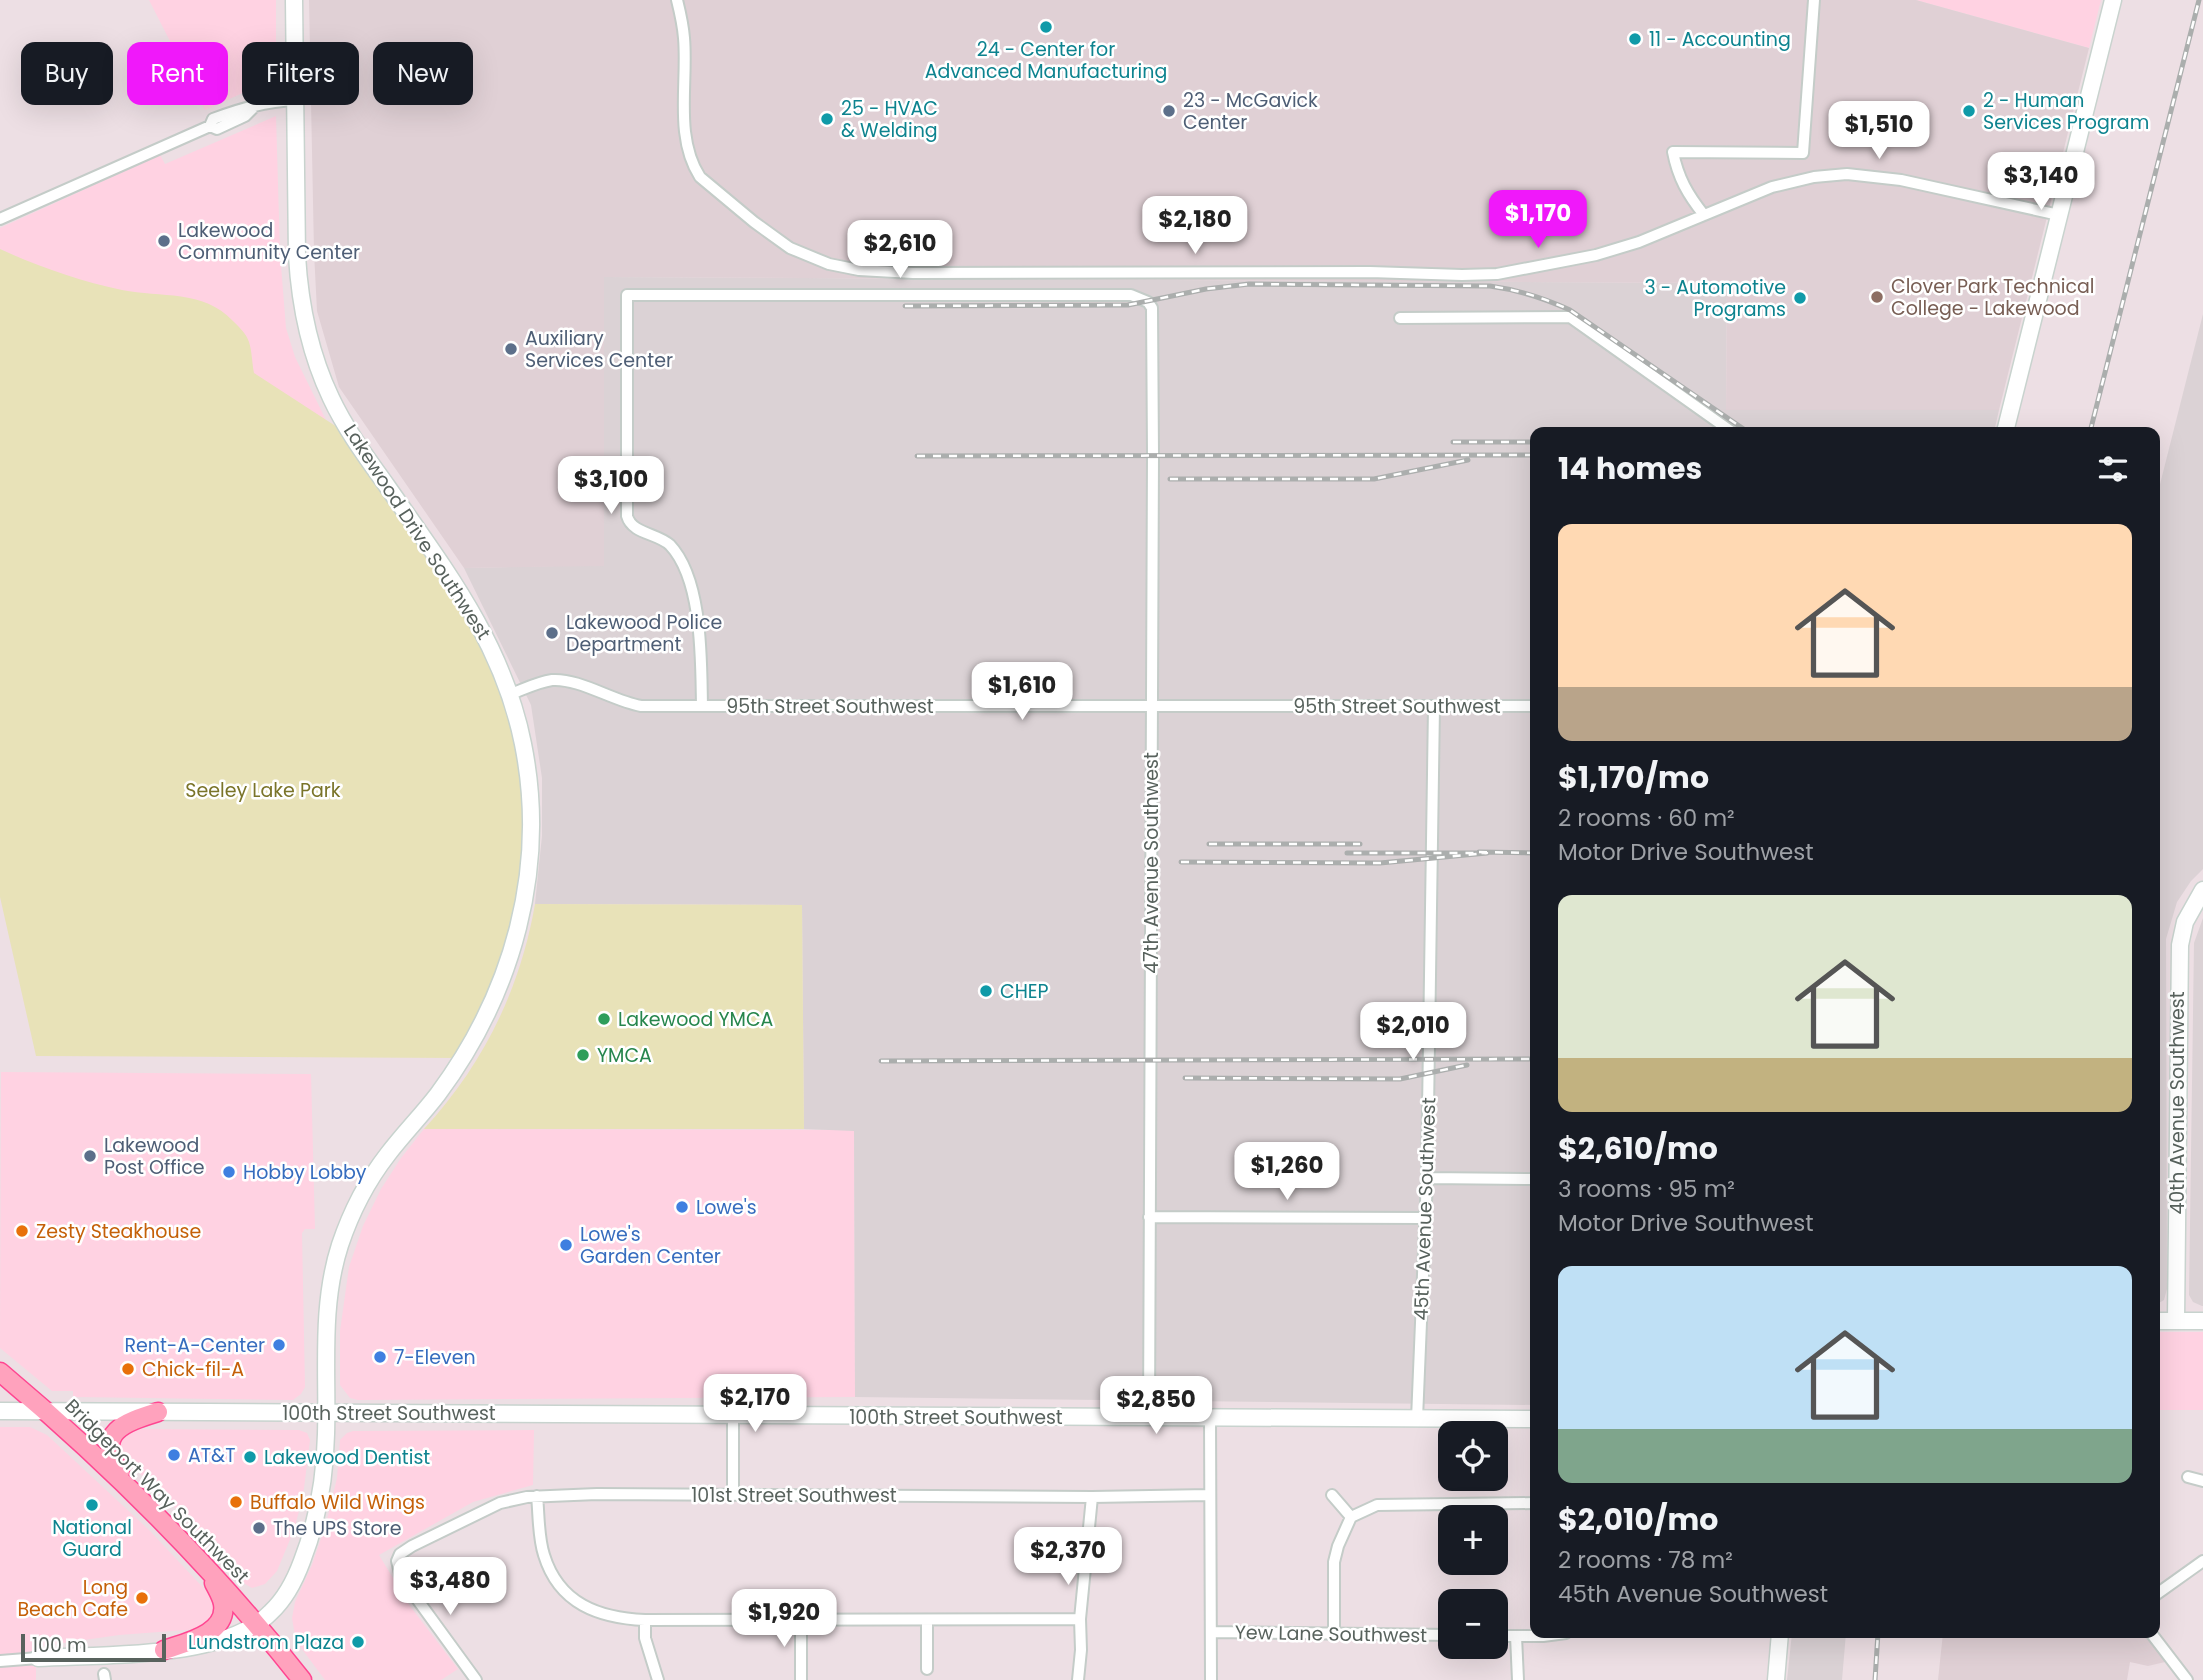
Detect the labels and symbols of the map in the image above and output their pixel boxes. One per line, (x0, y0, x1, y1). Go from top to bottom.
marker: 24 - Center for Advanced Manufacturing (1038, 19, 1054, 35)
place label: 11 - Accounting (1649, 26, 1791, 53)
marker: 11 - Accounting (1627, 31, 1643, 47)
place label: 24 - Center for Advanced Manufacturing (925, 36, 1167, 85)
place label: 23 - McGavick Center (1183, 87, 1318, 136)
place label: 2 - Human Services Program (1983, 87, 2149, 136)
place label: 25 - HVAC & Welding (841, 95, 938, 144)
pin: $1,510 (1822, 102, 1936, 161)
marker: 23 - McGavick Center (1161, 103, 1177, 119)
marker: 2 - Human Services Program (1961, 103, 1977, 119)
marker: 25 - HVAC & Welding (819, 111, 835, 127)
pin: $3,140 (1984, 152, 2098, 212)
pin: $1,170 (1481, 190, 1595, 250)
pin: $2,180 (1138, 196, 1252, 256)
place label: Lakewood Community Center (178, 217, 360, 266)
pin: $2,610 (843, 220, 957, 280)
marker: Lakewood Community Center (156, 233, 172, 249)
place label: Clover Park Technical College - Lakewood (1891, 273, 2095, 322)
place label: 3 - Automotive Programs (1644, 274, 1786, 323)
marker: Clover Park Technical College - Lakewood (1869, 289, 1885, 305)
marker: 3 - Automotive Programs (1792, 290, 1808, 306)
place label: Auxiliary Services Center (525, 325, 673, 374)
marker: Auxiliary Services Center (503, 341, 519, 357)
street label: Lakewood Drive Southwest (337, 419, 497, 645)
pin: $3,100 (554, 456, 668, 516)
place label: Lakewood Police Department (566, 609, 722, 658)
marker: Lakewood Police Department (544, 625, 560, 641)
pin: $1,610 (965, 662, 1079, 722)
street label: 95th Street Southwest (726, 693, 934, 720)
street label: 95th Street Southwest (1293, 693, 1501, 720)
street label: 47th Avenue Southwest (1138, 752, 1165, 974)
park label: Seeley Lake Park (185, 777, 341, 804)
place label: CHEP (1000, 978, 1049, 1005)
marker: CHEP (978, 983, 994, 999)
street label: 40th Avenue Southwest (2164, 991, 2191, 1215)
pin: $2,010 (1356, 1002, 1470, 1062)
place label: Lakewood YMCA (618, 1006, 774, 1033)
marker: Lakewood YMCA (596, 1011, 612, 1027)
place label: YMCA (597, 1042, 652, 1069)
marker: YMCA (575, 1047, 591, 1063)
street label: 45th Avenue Southwest (1408, 1097, 1442, 1321)
place label: Lakewood Post Office (104, 1132, 205, 1181)
pin: $1,260 (1230, 1142, 1344, 1202)
marker: Lakewood Post Office (82, 1148, 98, 1164)
place label: Hobby Lobby (243, 1159, 367, 1186)
marker: Hobby Lobby (221, 1164, 237, 1180)
place label: Lowe's (696, 1194, 757, 1221)
marker: Lowe's (674, 1199, 690, 1215)
place label: Zesty Steakhouse (36, 1218, 201, 1245)
place label: Lowe's Garden Center (580, 1221, 721, 1270)
marker: Zesty Steakhouse (14, 1223, 30, 1239)
marker: Lowe's Garden Center (558, 1237, 574, 1253)
place label: Rent-A-Center (124, 1332, 265, 1359)
marker: Rent-A-Center (271, 1337, 287, 1353)
place label: 7-Eleven (394, 1344, 476, 1371)
marker: 7-Eleven (372, 1349, 388, 1365)
place label: Chick-fil-A (142, 1356, 244, 1383)
marker: Chick-fil-A (120, 1361, 136, 1377)
pin: $2,170 (698, 1374, 812, 1434)
pin: $2,850 (1099, 1376, 1213, 1436)
street label: Bridgeport Way Southwest (59, 1393, 255, 1589)
street label: 100th Street Southwest (282, 1400, 496, 1427)
street label: 100th Street Southwest (849, 1404, 1063, 1431)
place label: AT&T (188, 1442, 235, 1469)
place label: Lakewood Dentist (264, 1444, 430, 1471)
marker: AT&T (166, 1447, 182, 1463)
marker: Lakewood Dentist (242, 1449, 258, 1465)
street label: 101st Street Southwest (691, 1482, 897, 1509)
place label: Buffalo Wild Wings (250, 1489, 425, 1516)
marker: Buffalo Wild Wings (228, 1494, 244, 1510)
marker: National Guard (84, 1497, 100, 1513)
place label: National Guard (52, 1514, 132, 1563)
place label: The UPS Store (273, 1515, 401, 1542)
marker: The UPS Store (251, 1520, 267, 1536)
pin: $2,370 (1011, 1528, 1125, 1587)
pin: $3,480 (393, 1558, 507, 1617)
place label: Long Beach Cafe (17, 1574, 128, 1623)
marker: Long Beach Cafe (134, 1590, 150, 1606)
pin: $1,920 (727, 1590, 841, 1649)
street label: Yew Lane Southwest (1235, 1619, 1427, 1649)
place label: Lundstrom Plaza (188, 1629, 344, 1656)
scale bar (21, 1631, 166, 1663)
marker: Lundstrom Plaza (350, 1634, 366, 1650)

